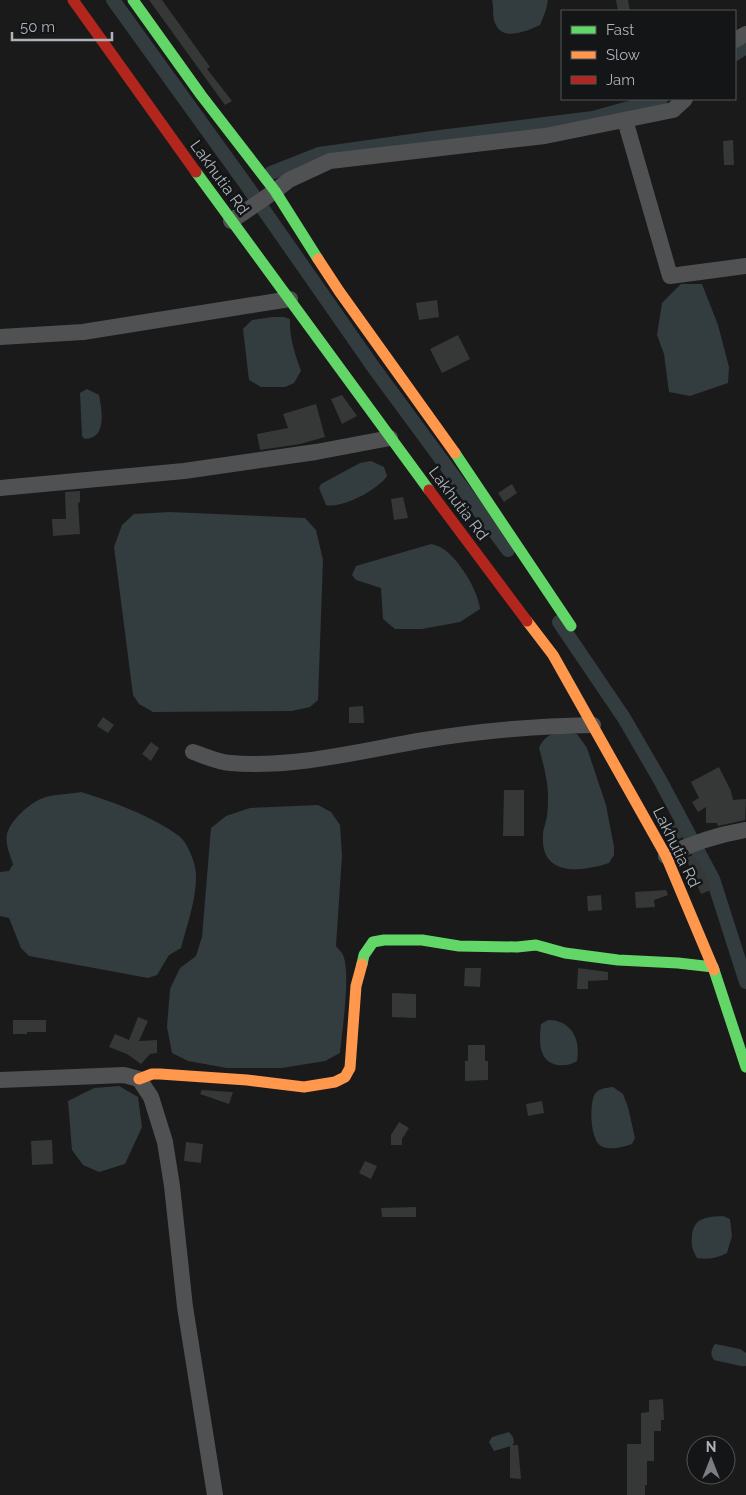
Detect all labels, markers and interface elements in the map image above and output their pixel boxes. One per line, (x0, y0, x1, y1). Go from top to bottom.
scale bar (12, 10, 112, 42)
legend (561, 10, 736, 100)
text: 50 m (20, 18, 55, 36)
text: Fast (606, 21, 634, 39)
text: Slow (606, 46, 640, 64)
text: Jam (606, 71, 635, 89)
street label: Lakhutia Rd (186, 136, 253, 218)
street label: Lakhutia Rd (425, 463, 492, 544)
street label: Lakhutia Rd (649, 804, 704, 891)
north arrow (686, 1435, 736, 1485)
text: N (706, 1439, 716, 1455)

